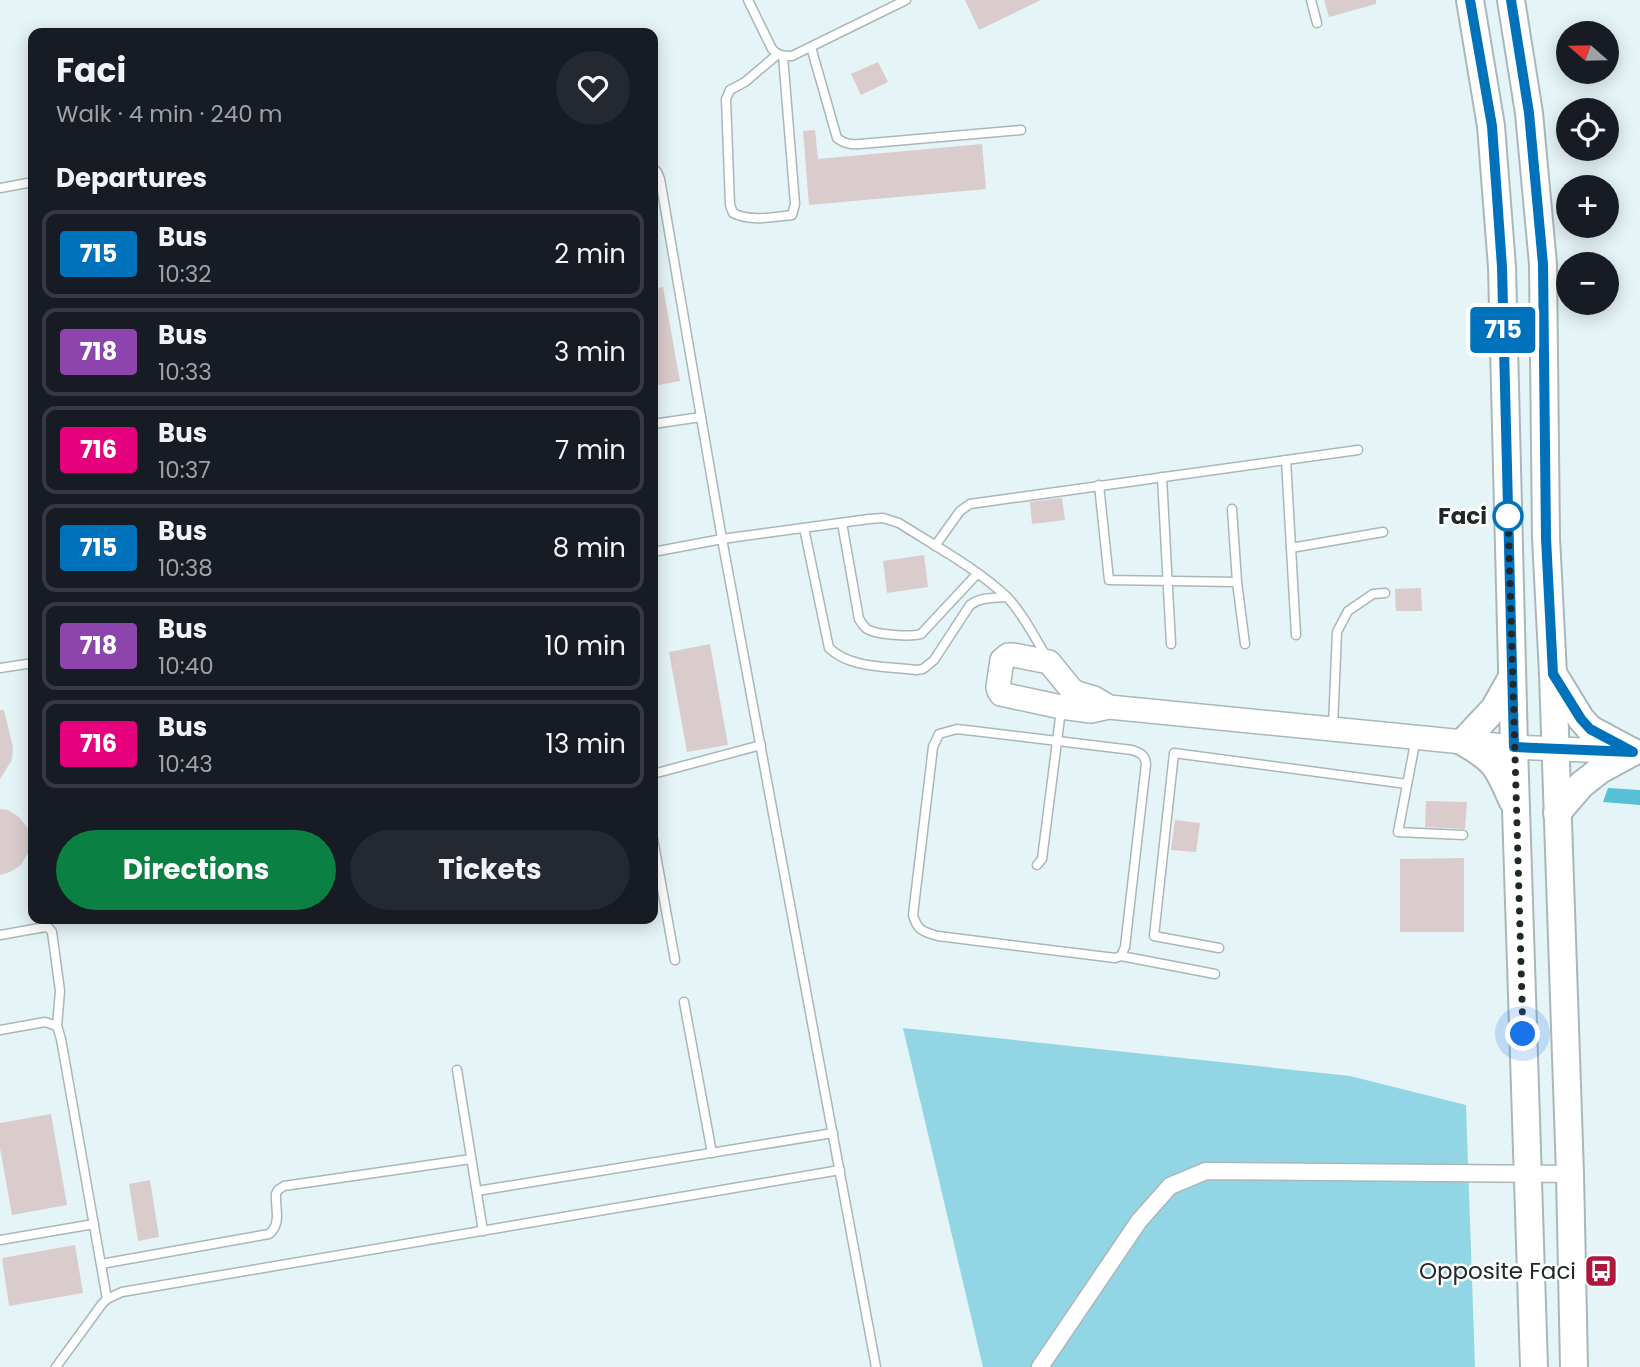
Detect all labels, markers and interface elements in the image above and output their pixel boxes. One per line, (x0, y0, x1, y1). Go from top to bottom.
north arrow (1556, 21, 1619, 84)
map controls (1556, 21, 1619, 315)
text: Faci (56, 47, 126, 94)
button: heart (556, 51, 630, 125)
text: Walk · 4 min · 240 m (56, 98, 282, 130)
button: locate (1556, 98, 1619, 161)
text: Departures (56, 160, 207, 196)
button: + (1556, 175, 1619, 238)
text: Bus (158, 219, 207, 255)
text: 2 min (554, 236, 626, 272)
text: 715 (80, 237, 117, 270)
button: − (1556, 252, 1619, 315)
text: 10:32 (158, 258, 211, 290)
line badge: 715 (1463, 307, 1543, 353)
text: 715 (1484, 313, 1522, 346)
text: Bus (158, 317, 207, 353)
text: 3 min (554, 334, 626, 370)
text: 718 (80, 335, 117, 368)
text: 10:33 (158, 356, 212, 388)
text: Bus (158, 415, 207, 451)
text: 7 min (555, 432, 626, 468)
text: 716 (80, 433, 117, 466)
text: 10:37 (158, 454, 211, 486)
place label: Faci (1438, 500, 1487, 532)
marker: Faci (1493, 501, 1523, 531)
text: Bus (158, 513, 207, 549)
text: 8 min (553, 530, 626, 566)
text: 715 (80, 531, 117, 564)
text: 10:38 (158, 552, 213, 584)
text: Bus (158, 611, 207, 647)
text: 10 min (545, 628, 626, 664)
text: 718 (80, 629, 117, 662)
text: 10:40 (158, 650, 214, 682)
text: Bus (158, 709, 207, 745)
text: 13 min (546, 726, 626, 762)
text: 716 (80, 727, 117, 760)
text: 10:43 (158, 748, 213, 780)
button: Directions (56, 830, 336, 910)
button: Tickets (350, 830, 630, 910)
your location (1505, 1016, 1540, 1051)
bus stop icon: Opposite Faci (1582, 1252, 1620, 1290)
place label: Opposite Faci (1419, 1255, 1576, 1287)

